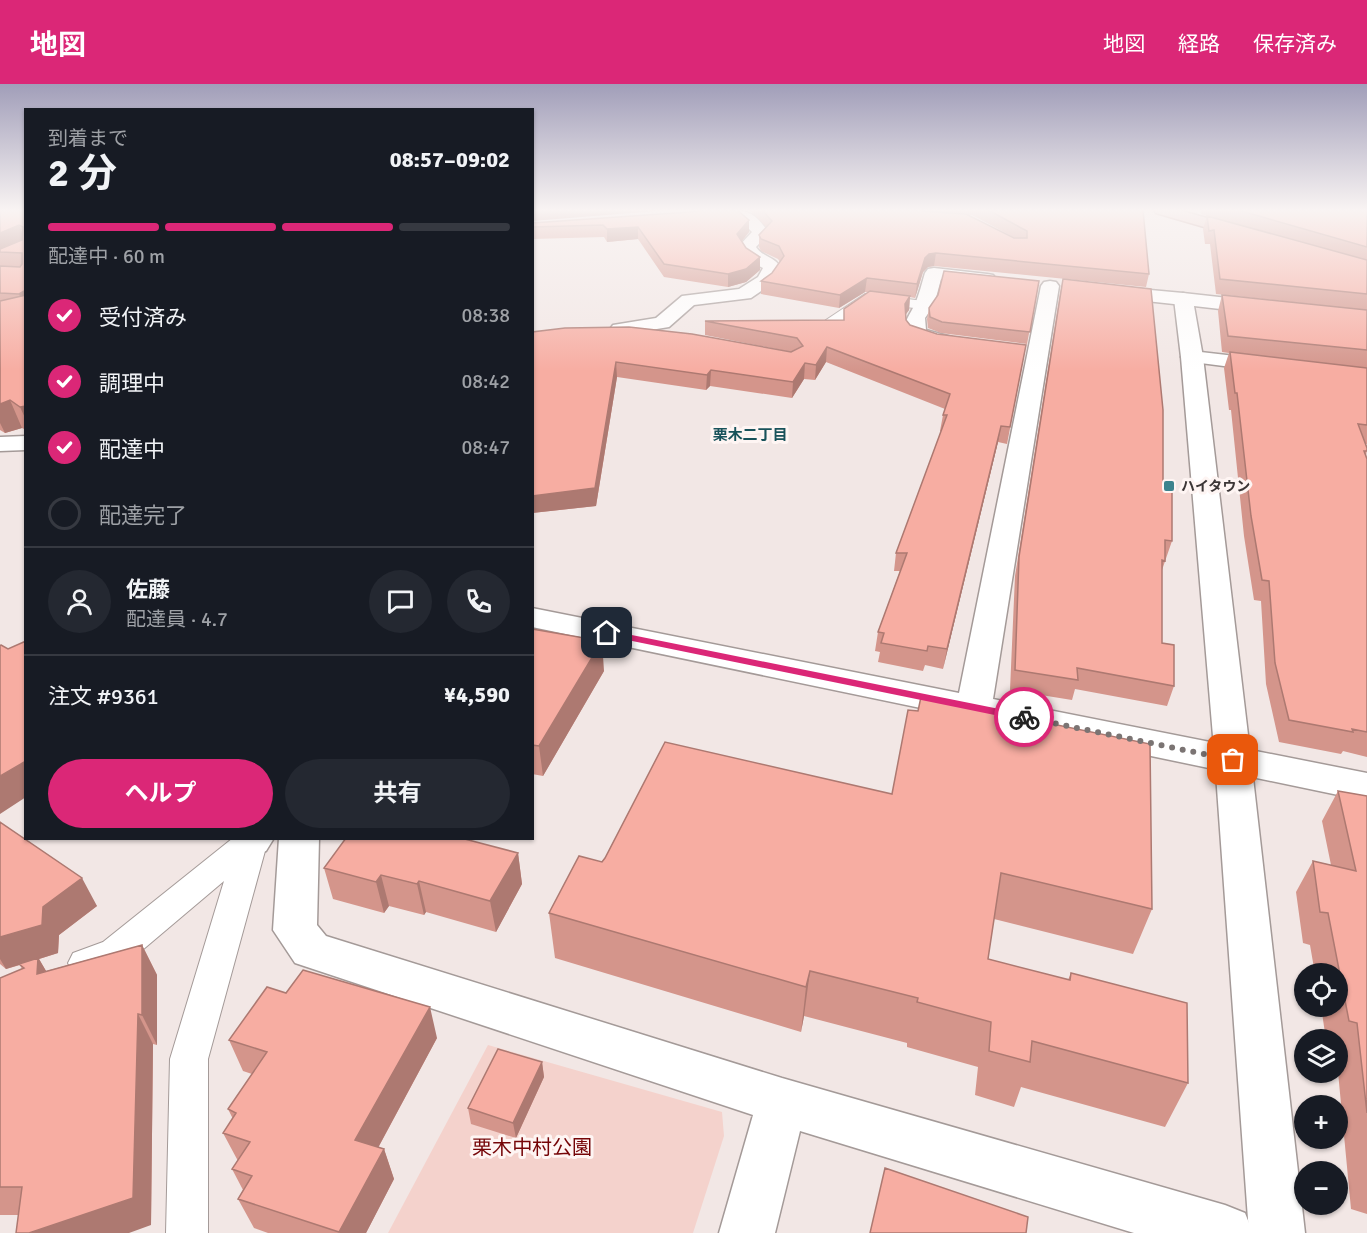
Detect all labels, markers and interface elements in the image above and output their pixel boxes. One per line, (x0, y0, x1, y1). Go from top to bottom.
text: 地図 (30, 28, 86, 62)
text: 地図 (1103, 31, 1145, 57)
text: 経路 (1178, 31, 1220, 57)
text: 保存済み (1253, 31, 1337, 57)
text: 到着まで (48, 126, 128, 151)
text: 08:57–09:02 (390, 146, 510, 173)
text: 2 分 (48, 149, 117, 197)
text: 配達中 · 60 m (48, 244, 165, 269)
icon: check (48, 299, 81, 332)
text: 08:38 (461, 303, 510, 328)
text: 受付済み (99, 304, 187, 331)
icon: check (48, 365, 81, 398)
text: 08:42 (461, 369, 510, 394)
text: 調理中 (99, 370, 165, 397)
district label: 栗木二丁目 (712, 426, 788, 444)
icon: check (48, 431, 81, 464)
text: 08:47 (461, 435, 510, 460)
text: 配達中 (99, 436, 165, 463)
place label: ハイタウン (1181, 478, 1250, 495)
marker: ハイタウン (1162, 479, 1176, 493)
text: 配達完了 (99, 502, 187, 529)
button: person (48, 570, 111, 633)
button: chat (369, 570, 432, 633)
button: phone (447, 570, 510, 633)
text: 佐藤 (126, 576, 170, 603)
text: 配達員 · 4.7 (126, 607, 228, 632)
pin (581, 607, 632, 658)
icon: home (590, 616, 623, 649)
text: ¥4,590 (444, 681, 510, 708)
text: 注文 #9361 (48, 683, 159, 710)
courier (994, 687, 1054, 747)
icon: bike (1008, 701, 1041, 734)
pin (1207, 734, 1258, 785)
icon: bag (1216, 743, 1249, 776)
button: ヘルプ (48, 759, 273, 828)
button: 共有 (285, 759, 510, 828)
map controls (1294, 963, 1348, 1215)
button: locate (1294, 963, 1348, 1017)
button: layers (1294, 1029, 1348, 1083)
button: + (1294, 1095, 1348, 1149)
park label: 栗木中村公園 (472, 1135, 592, 1160)
button: − (1294, 1161, 1348, 1215)

